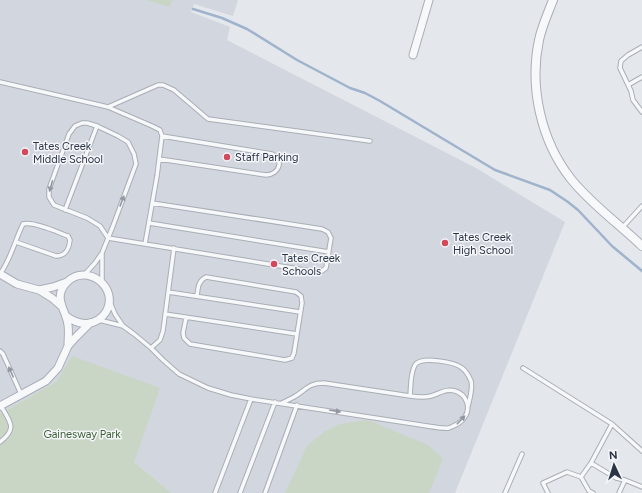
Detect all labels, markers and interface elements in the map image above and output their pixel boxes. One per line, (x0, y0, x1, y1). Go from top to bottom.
place label: Tates Creek Middle School (33, 140, 103, 166)
marker: Tates Creek Middle School (20, 147, 30, 157)
place label: Staff Parking (235, 151, 298, 164)
marker: Staff Parking (222, 152, 232, 162)
one-way arrow (48, 180, 54, 192)
one-way arrow (120, 195, 126, 207)
place label: Tates Creek High School (453, 231, 513, 257)
marker: Tates Creek High School (440, 238, 450, 248)
place label: Tates Creek Schools (282, 252, 341, 278)
marker: Tates Creek Schools (269, 259, 279, 269)
one-way arrow (8, 366, 14, 378)
one-way arrow (329, 408, 341, 414)
one-way arrow (456, 415, 466, 425)
park label: Gainesway Park (43, 428, 121, 441)
north arrow (594, 445, 634, 485)
text: N (609, 449, 618, 462)

